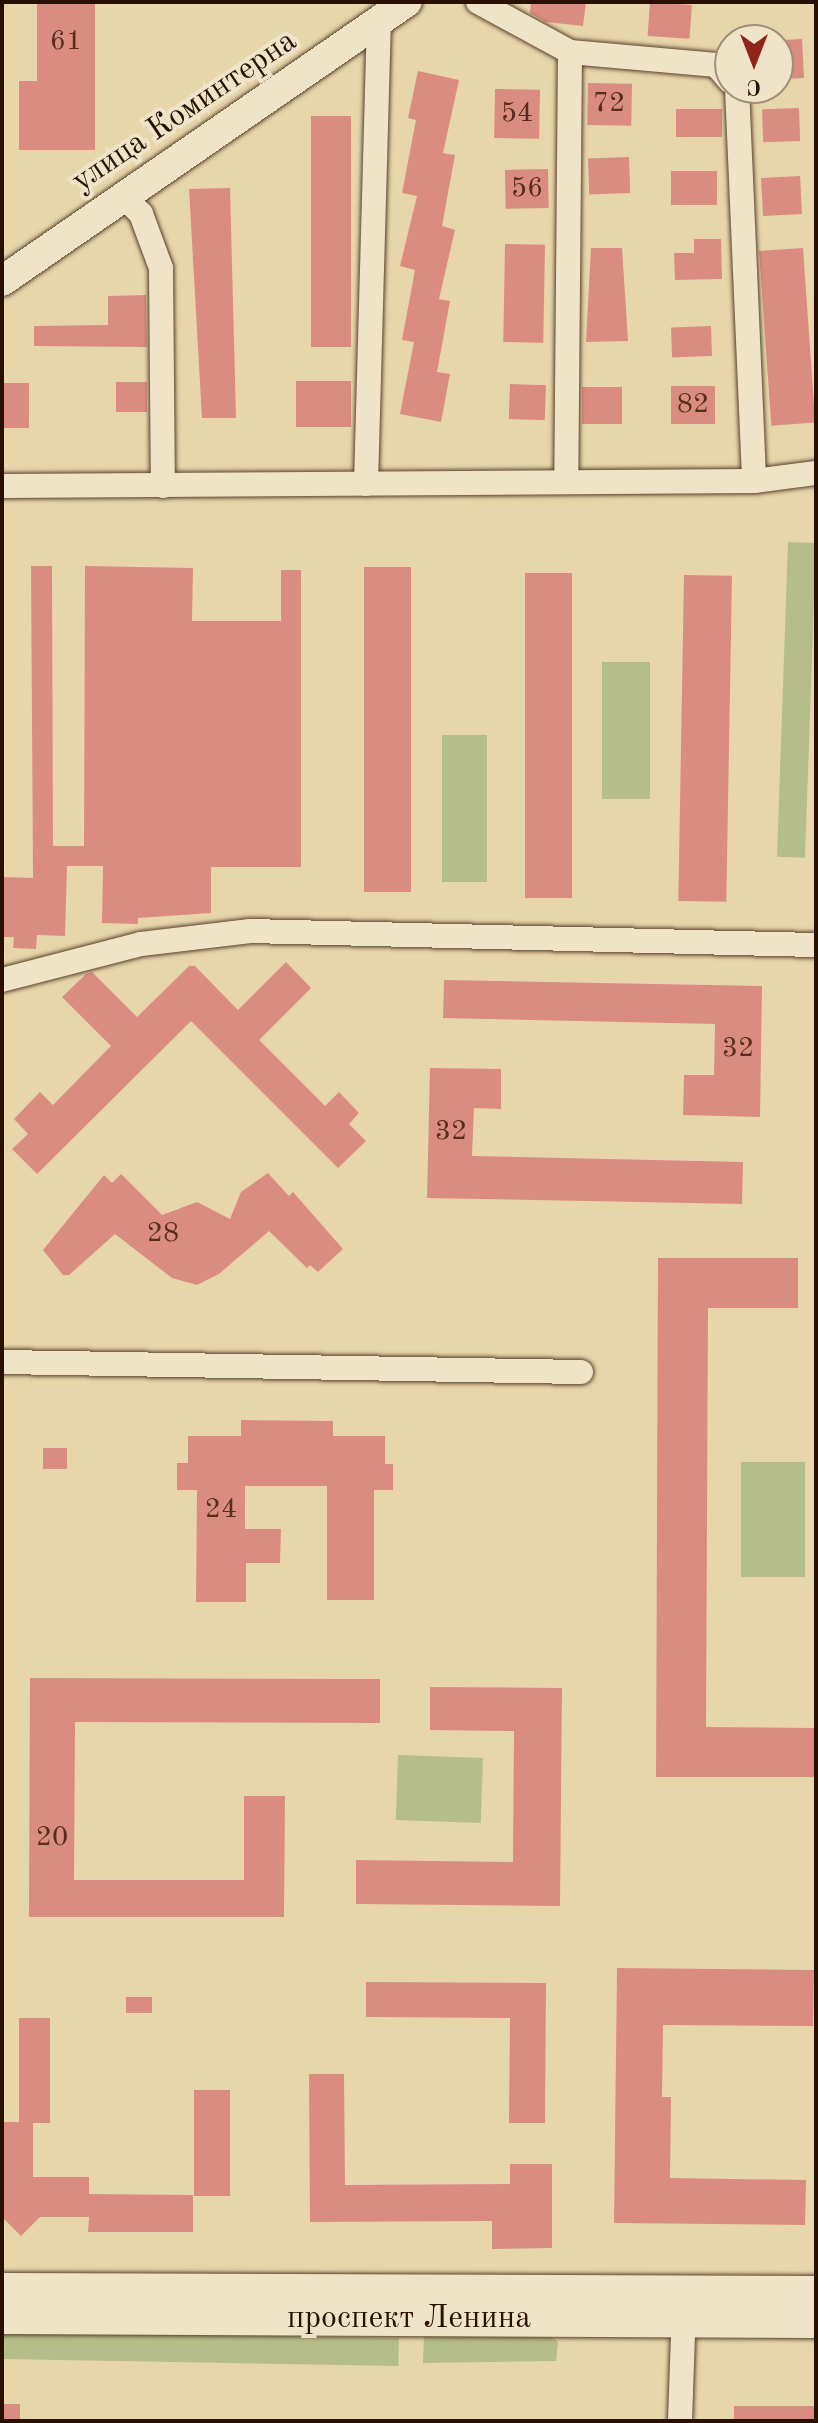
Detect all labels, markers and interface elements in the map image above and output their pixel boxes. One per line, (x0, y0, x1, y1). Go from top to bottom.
street label: улица Коминтерна (65, 23, 305, 201)
north arrow (714, 24, 794, 104)
house number: 61 (50, 25, 82, 59)
text: С (747, 75, 761, 97)
house number: 72 (593, 87, 625, 121)
house number: 54 (501, 97, 533, 131)
house number: 56 (511, 172, 543, 206)
house number: 82 (677, 388, 709, 422)
house number: 32 (722, 1032, 754, 1066)
house number: 32 (435, 1115, 467, 1149)
house number: 28 (147, 1217, 179, 1251)
house number: 24 (205, 1493, 237, 1527)
house number: 20 (36, 1821, 68, 1855)
street label: проспект Ленина (287, 2300, 531, 2338)

